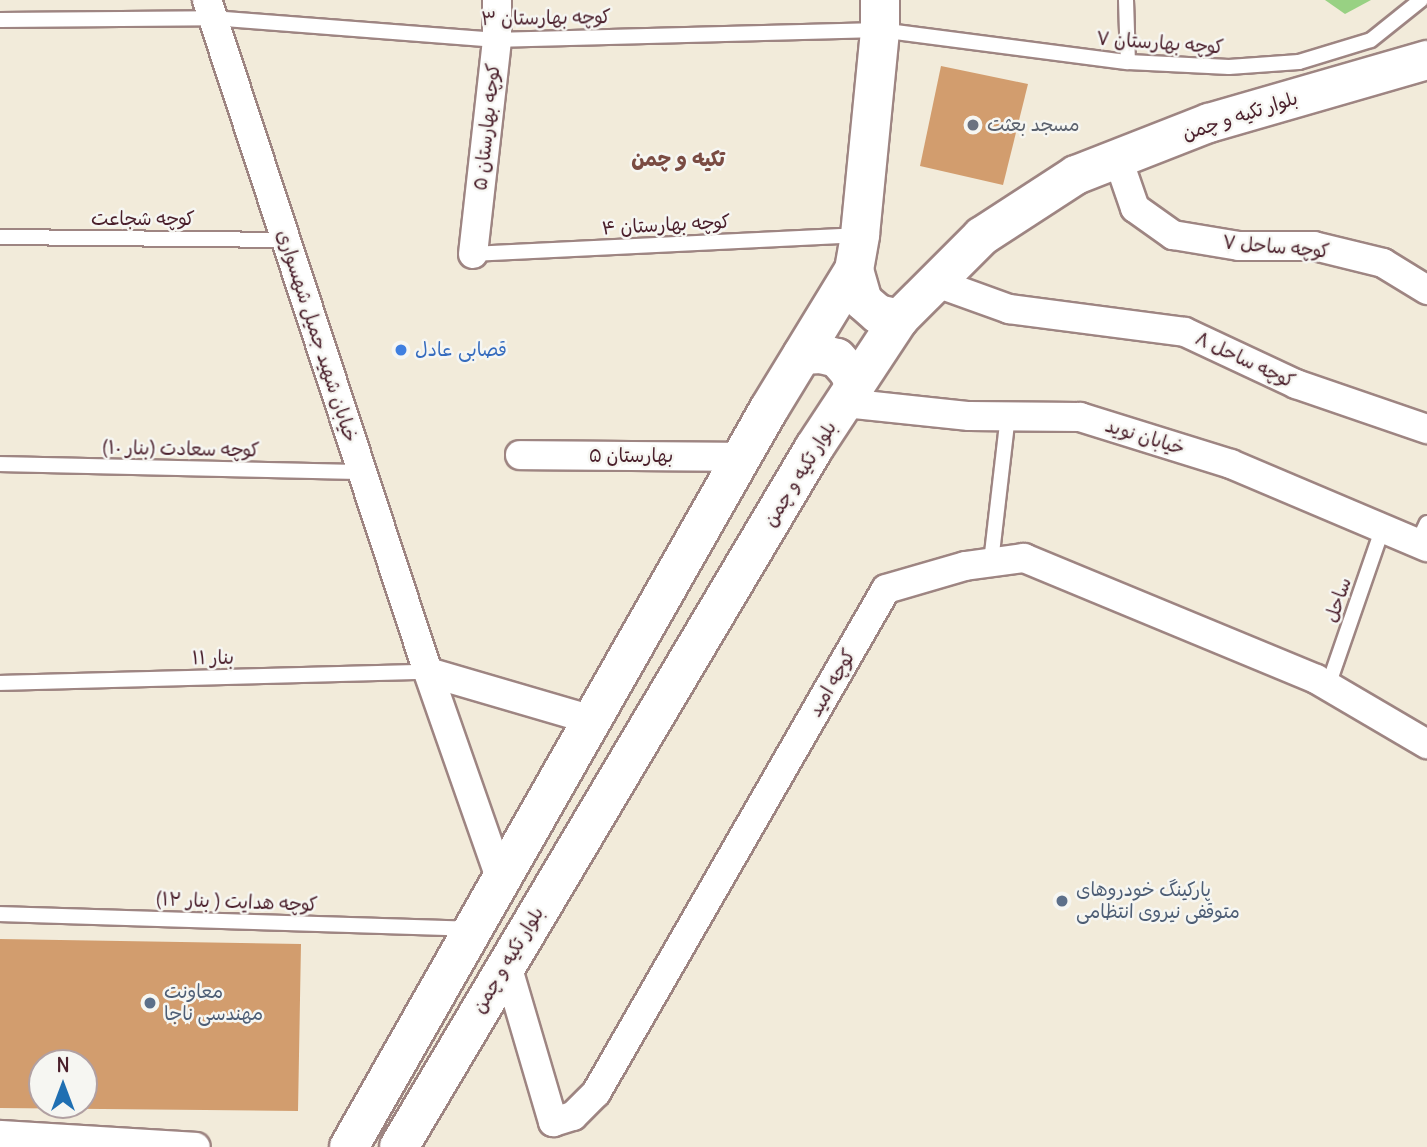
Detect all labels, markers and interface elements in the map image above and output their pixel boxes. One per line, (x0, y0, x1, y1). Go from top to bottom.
street label: کوچه بهارستان ۳ (481, 5, 611, 31)
street label: کوچه بهارستان ۷ (1095, 27, 1225, 59)
street label: کوچه بهارستان ۵ (469, 62, 505, 192)
street label: بلوار تکیه و چمن (1179, 87, 1301, 145)
place label: مسجد بعثت (987, 114, 1080, 136)
marker: مسجد بعثت (965, 117, 981, 133)
district label: تکیه و چمن (631, 146, 725, 172)
street label: کوچه شجاعت (91, 208, 195, 230)
street label: کوچه بهارستان ۴ (601, 210, 731, 240)
street label: خیابان شهید جمیل شهسواری (272, 227, 362, 445)
street label: کوچه ساحل ۷ (1222, 231, 1330, 263)
street label: کوچه ساحل ۸ (1192, 327, 1298, 393)
place label: قصابی عادل (415, 339, 507, 361)
marker: قصابی عادل (393, 342, 409, 358)
street label: خیابان نوید (1102, 414, 1188, 460)
street label: بلوار تکیه و چمن (759, 417, 841, 531)
street label: کوچه سعادت (بنار ۱۰) (102, 436, 260, 462)
street label: بهارستان ۵ (589, 445, 673, 467)
street label: ساحل (1320, 574, 1356, 626)
street label: کوچه امید (804, 645, 860, 721)
street label: بنار ۱۱ (192, 646, 234, 670)
place label: پارکینگ خودروهای متوقفی نیروی انتظامی (1076, 879, 1240, 923)
street label: کوچه هدایت ( بنار ۱۲) (156, 888, 318, 916)
marker: پارکینگ خودروهای متوقفی نیروی انتظامی (1054, 893, 1070, 909)
street label: بلوار تکیه و چمن (467, 903, 549, 1017)
place label: معاونت مهندسی ناجا (164, 981, 263, 1025)
marker: معاونت مهندسی ناجا (142, 995, 158, 1011)
north arrow (28, 1049, 98, 1119)
text: N (56, 1053, 70, 1077)

